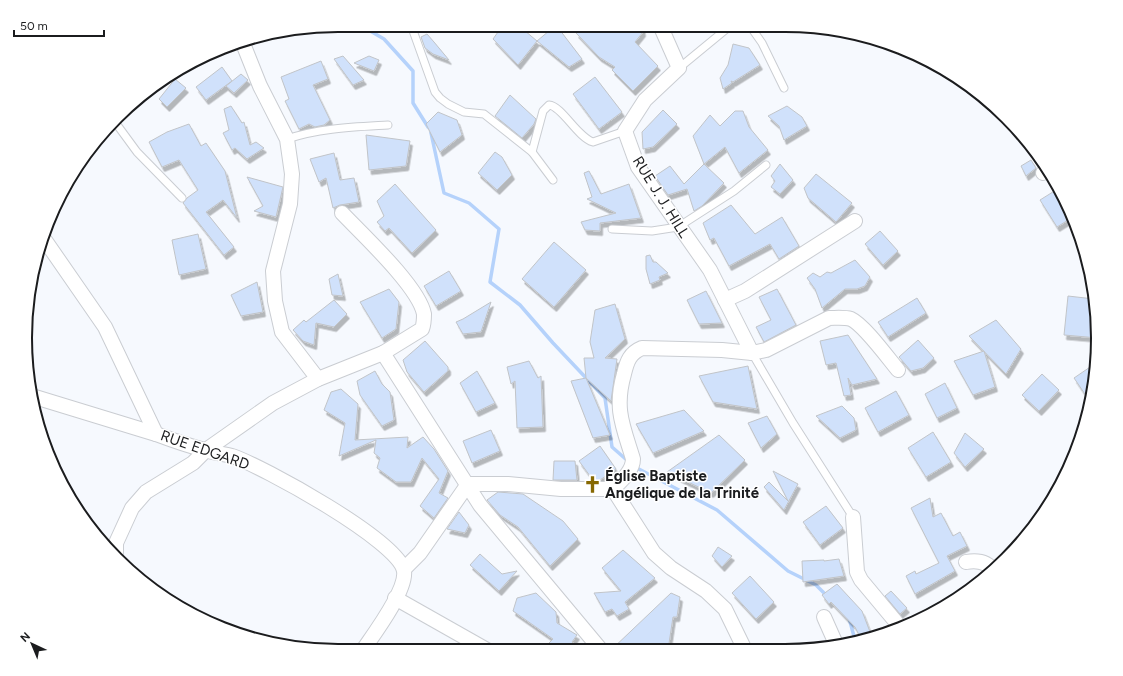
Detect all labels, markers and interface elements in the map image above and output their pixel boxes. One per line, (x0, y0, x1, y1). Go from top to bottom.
scale bar (14, 12, 104, 38)
text: 50 m (20, 19, 48, 33)
street label: RUE J. J. HILL (629, 153, 693, 241)
street label: RUE EDGARD (158, 426, 252, 474)
place label: Église Baptiste Angélique de la Trinité (605, 467, 760, 502)
church icon: Église Baptiste Angélique de la Trinité (582, 475, 602, 495)
north arrow (12, 624, 52, 664)
text: N (18, 630, 33, 645)

